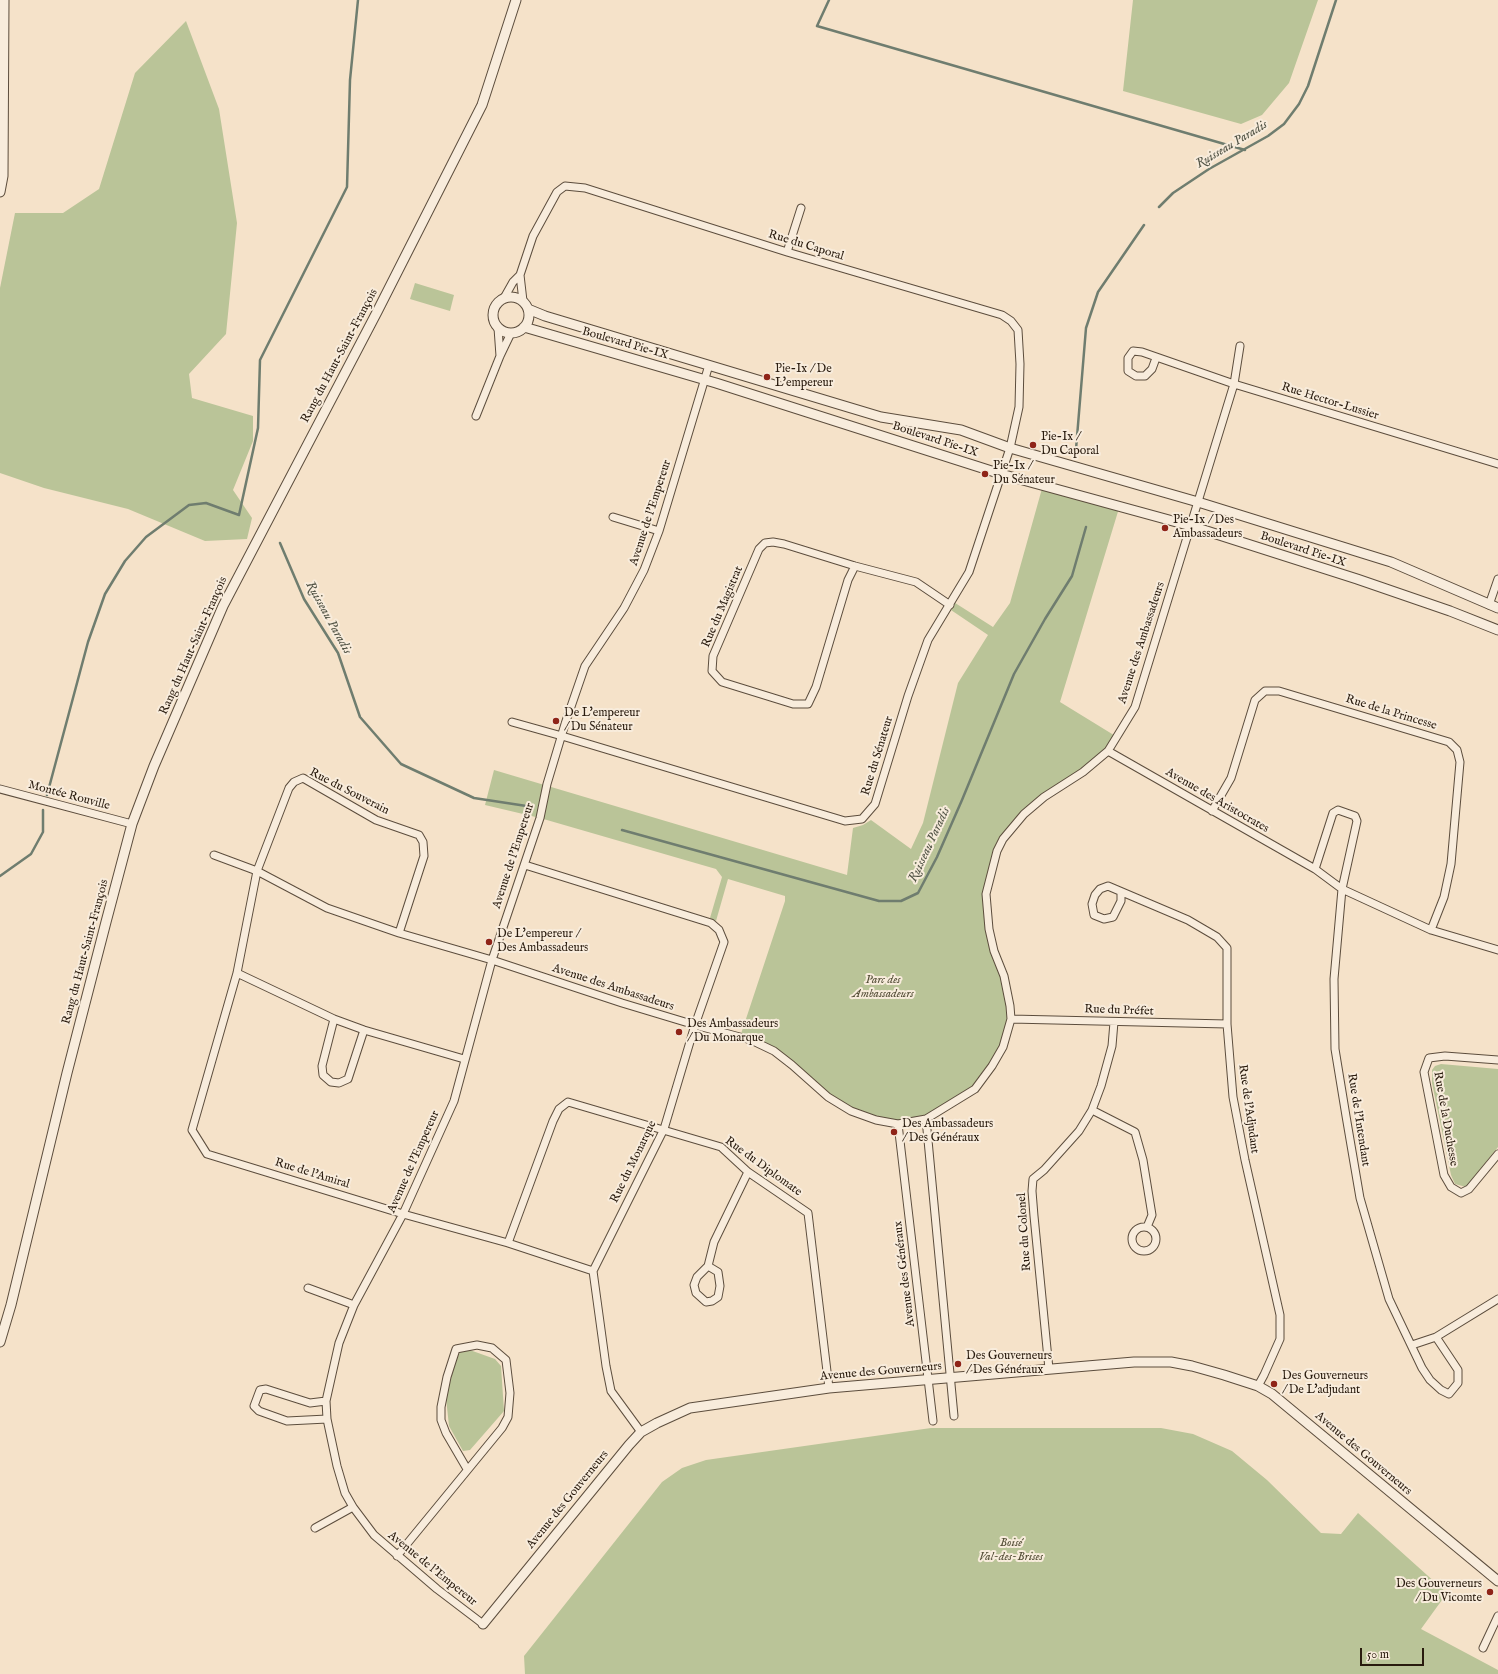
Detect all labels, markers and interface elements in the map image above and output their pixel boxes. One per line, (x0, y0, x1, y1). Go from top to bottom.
water label: Ruisseau Paradis (1193, 117, 1271, 173)
street label: Rue du Caporal (766, 228, 846, 264)
street label: Rang du Haut-Saint-François (299, 287, 381, 425)
street label: Boulevard Pie-IX (580, 325, 670, 363)
place label: Pie-Ix / De L'empereur (775, 363, 833, 391)
marker: Pie-Ix / De L'empereur (762, 372, 772, 382)
street label: Rue Hector-Lussier (1280, 380, 1380, 424)
street label: Boulevard Pie-IX (890, 419, 980, 461)
place label: Pie-Ix / Du Caporal (1041, 431, 1099, 459)
marker: Pie-Ix / Du Caporal (1028, 440, 1038, 450)
street label: Avenue de l'Empereur (627, 458, 675, 568)
place label: Pie-Ix / Du Sénateur (993, 460, 1055, 488)
marker: Pie-Ix / Du Sénateur (980, 469, 990, 479)
place label: Pie-Ix / Des Ambassadeurs (1173, 514, 1242, 542)
marker: Pie-Ix / Des Ambassadeurs (1160, 523, 1170, 533)
street label: Boulevard Pie-IX (1258, 529, 1348, 571)
street label: Rue du Magistrat (699, 564, 747, 650)
street label: Rang du Haut-Saint-François (157, 575, 231, 717)
water label: Ruisseau Paradis (302, 579, 354, 657)
street label: Avenue des Ambassadeurs (1115, 580, 1169, 706)
street label: Rue de la Princesse (1344, 692, 1438, 734)
place label: De L'empereur / Du Sénateur (564, 707, 640, 735)
street label: Rue du Sénateur (859, 715, 897, 797)
marker: De L'empereur / Du Sénateur (551, 716, 561, 726)
street label: Avenue des Aristocrates (1163, 765, 1271, 837)
street label: Rue du Souverain (307, 766, 391, 818)
street label: Montée Rouville (27, 778, 111, 814)
street label: Avenue de l'Empereur (490, 801, 538, 911)
water label: Ruisseau Paradis (906, 805, 954, 885)
street label: Rang du Haut-Saint-François (60, 878, 112, 1026)
place label: De L'empereur / Des Ambassadeurs (497, 928, 588, 956)
marker: De L'empereur / Des Ambassadeurs (484, 937, 494, 947)
street label: Avenue des Ambassadeurs (550, 961, 676, 1015)
park label: Parc des Ambassadeurs (852, 974, 914, 1002)
street label: Rue du Préfet (1084, 1003, 1154, 1019)
place label: Des Ambassadeurs / Du Monarque (687, 1018, 778, 1046)
marker: Des Ambassadeurs / Du Monarque (674, 1027, 684, 1037)
street label: Rue de l'Adjudant (1235, 1064, 1261, 1154)
street label: Rue de la Duchesse (1430, 1071, 1460, 1167)
street label: Rue de l'Intendant (1344, 1072, 1372, 1168)
street label: Avenue de l'Empereur (385, 1109, 443, 1215)
street label: Rue du Monarque (608, 1118, 660, 1206)
place label: Des Ambassadeurs / Des Généraux (902, 1118, 993, 1146)
marker: Des Ambassadeurs / Des Généraux (889, 1127, 899, 1137)
street label: Rue du Diplomate (722, 1134, 804, 1200)
street label: Rue de l'Amiral (273, 1156, 351, 1192)
street label: Rue du Colonel (1015, 1192, 1035, 1272)
street label: Avenue des Généraux (891, 1220, 919, 1328)
place label: Des Gouverneurs / Des Généraux (966, 1350, 1052, 1378)
marker: Des Gouverneurs / Des Généraux (953, 1359, 963, 1369)
street label: Avenue des Gouverneurs (820, 1360, 942, 1384)
place label: Des Gouverneurs / De L'adjudant (1282, 1370, 1368, 1398)
marker: Des Gouverneurs / De L'adjudant (1269, 1379, 1279, 1389)
street label: Avenue des Gouverneurs (1312, 1409, 1414, 1499)
street label: Avenue des Gouverneurs (524, 1448, 612, 1552)
street label: Avenue de l'Empereur (385, 1529, 479, 1609)
park label: Boisé Val-des-Brises (979, 1537, 1043, 1565)
place label: Des Gouverneurs / Du Vicomte (1396, 1578, 1482, 1606)
marker: Des Gouverneurs / Du Vicomte (1485, 1587, 1495, 1597)
scale bar (1362, 1640, 1426, 1666)
text: 50 m (1367, 1647, 1389, 1662)

